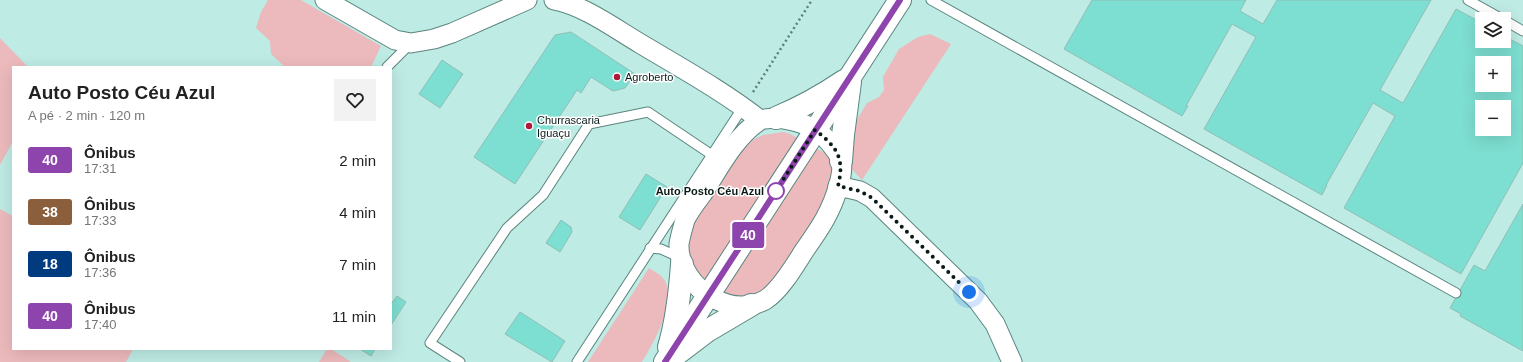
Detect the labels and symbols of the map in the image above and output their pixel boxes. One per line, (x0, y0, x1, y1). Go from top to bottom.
place label: Agroberto (625, 71, 673, 83)
marker: Agroberto (612, 72, 622, 82)
place label: Churrascaria Iguaçu (537, 114, 601, 139)
marker: Churrascaria Iguaçu (524, 121, 534, 131)
marker: Auto Posto Céu Azul (767, 182, 785, 200)
place label: Auto Posto Céu Azul (656, 185, 764, 197)
line badge: 40 (730, 222, 766, 248)
your location (959, 282, 979, 302)

